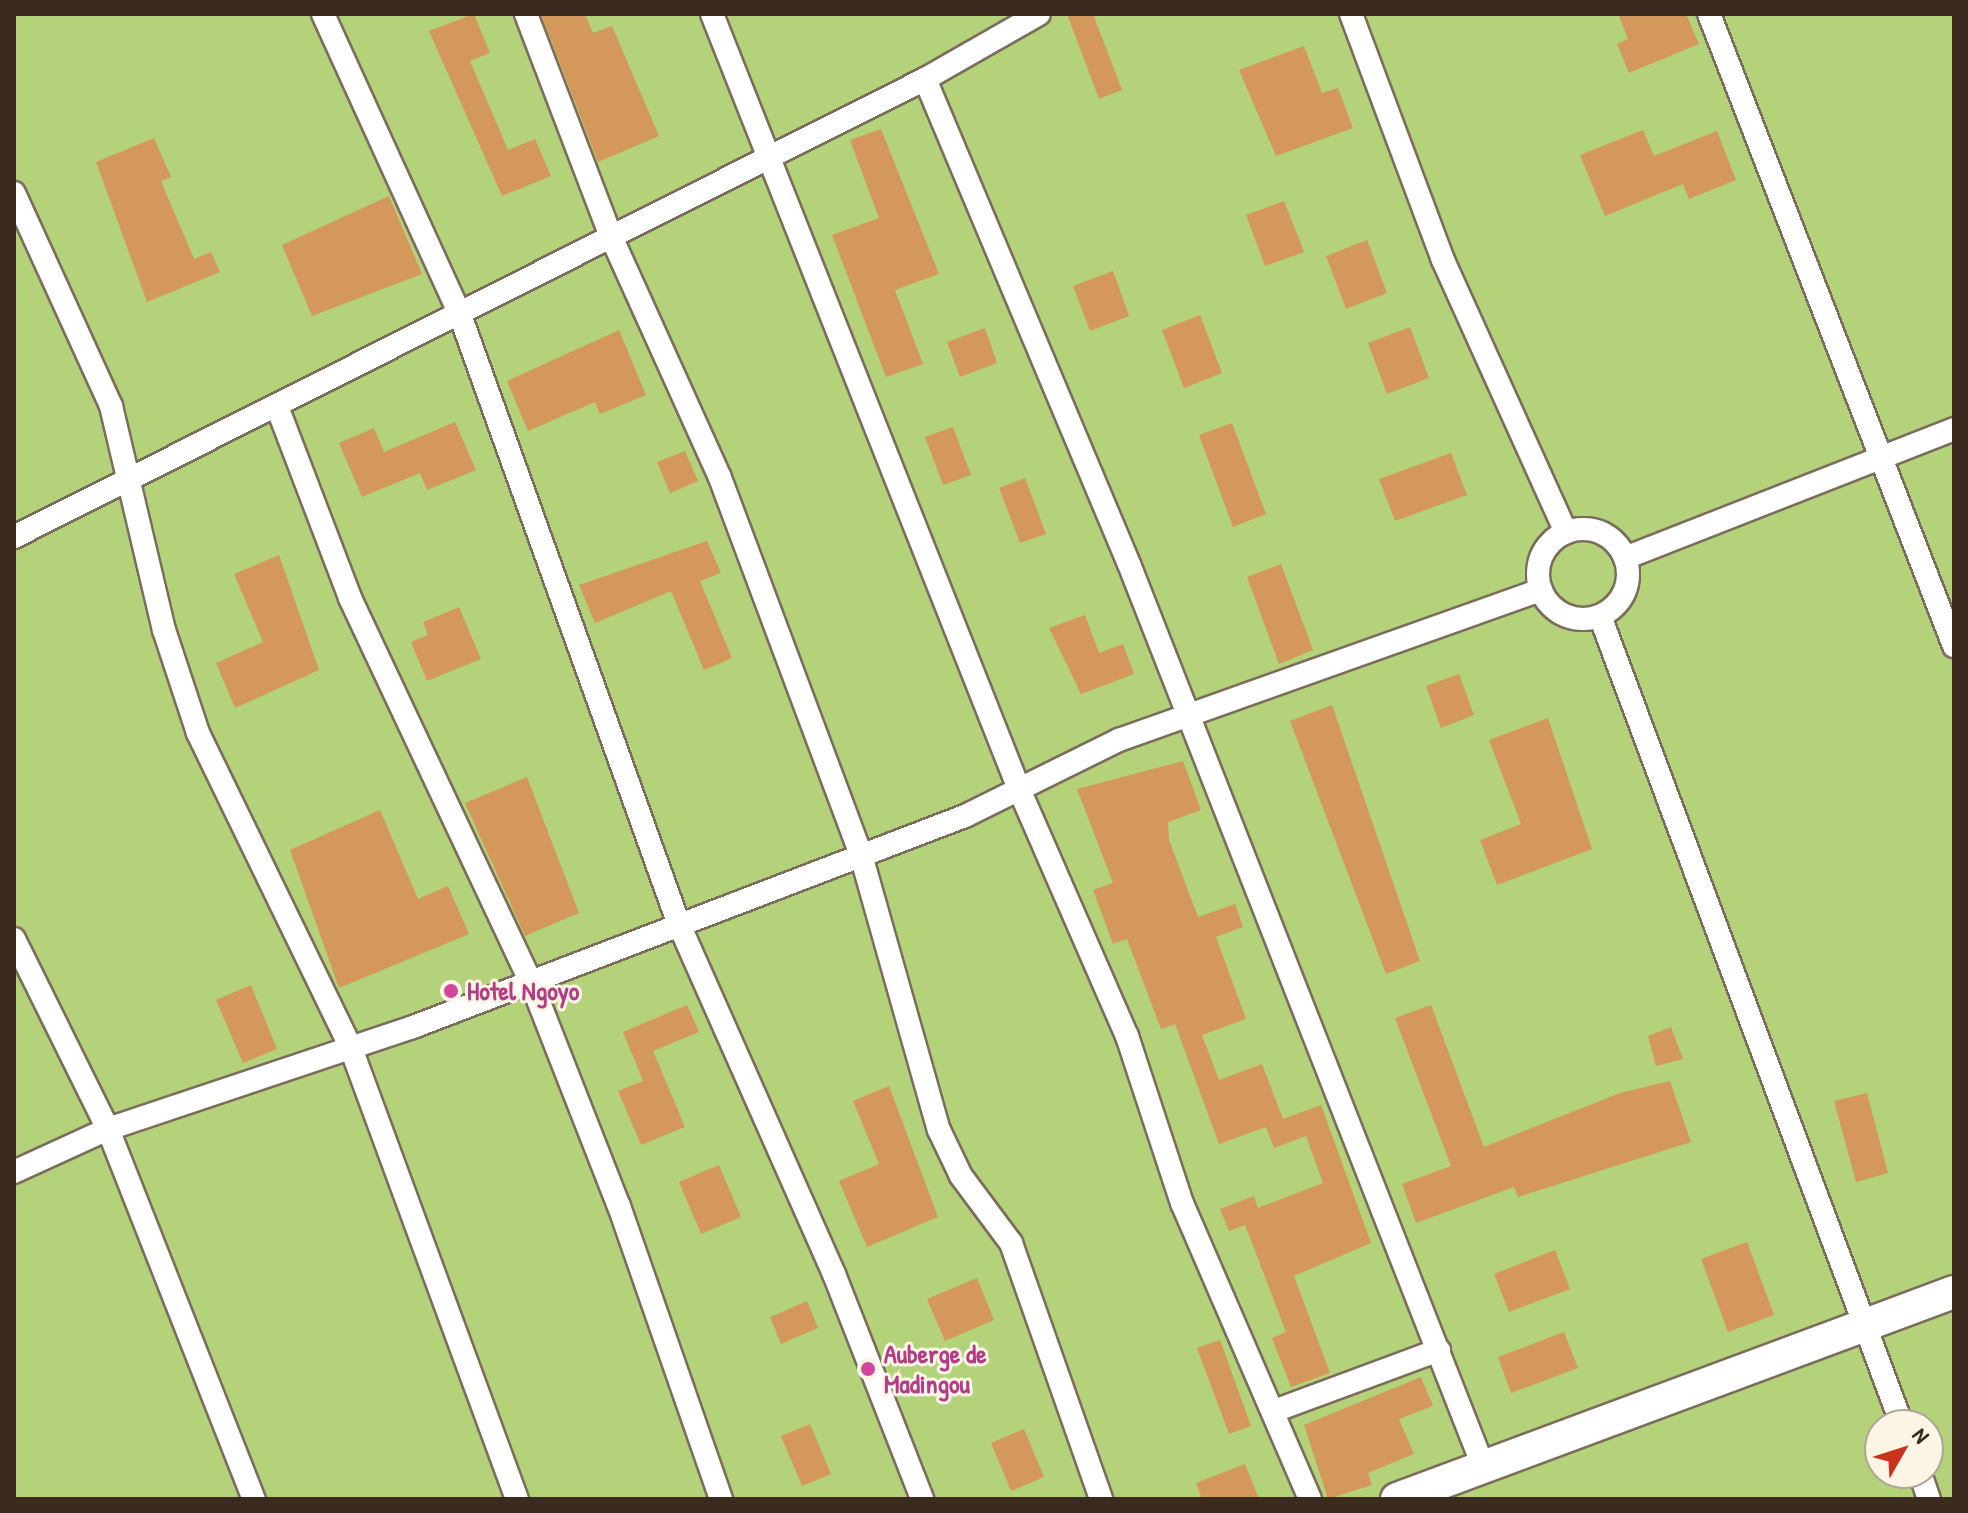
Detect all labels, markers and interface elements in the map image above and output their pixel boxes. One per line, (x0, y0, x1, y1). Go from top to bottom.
place label: Hotel Ngoyo (467, 975, 579, 1007)
marker: Hotel Ngoyo (442, 982, 460, 1000)
place label: Auberge de Madingou (884, 1338, 987, 1400)
marker: Auberge de Madingou (859, 1360, 877, 1378)
north arrow (1864, 1409, 1944, 1489)
text: N (1906, 1421, 1936, 1449)

